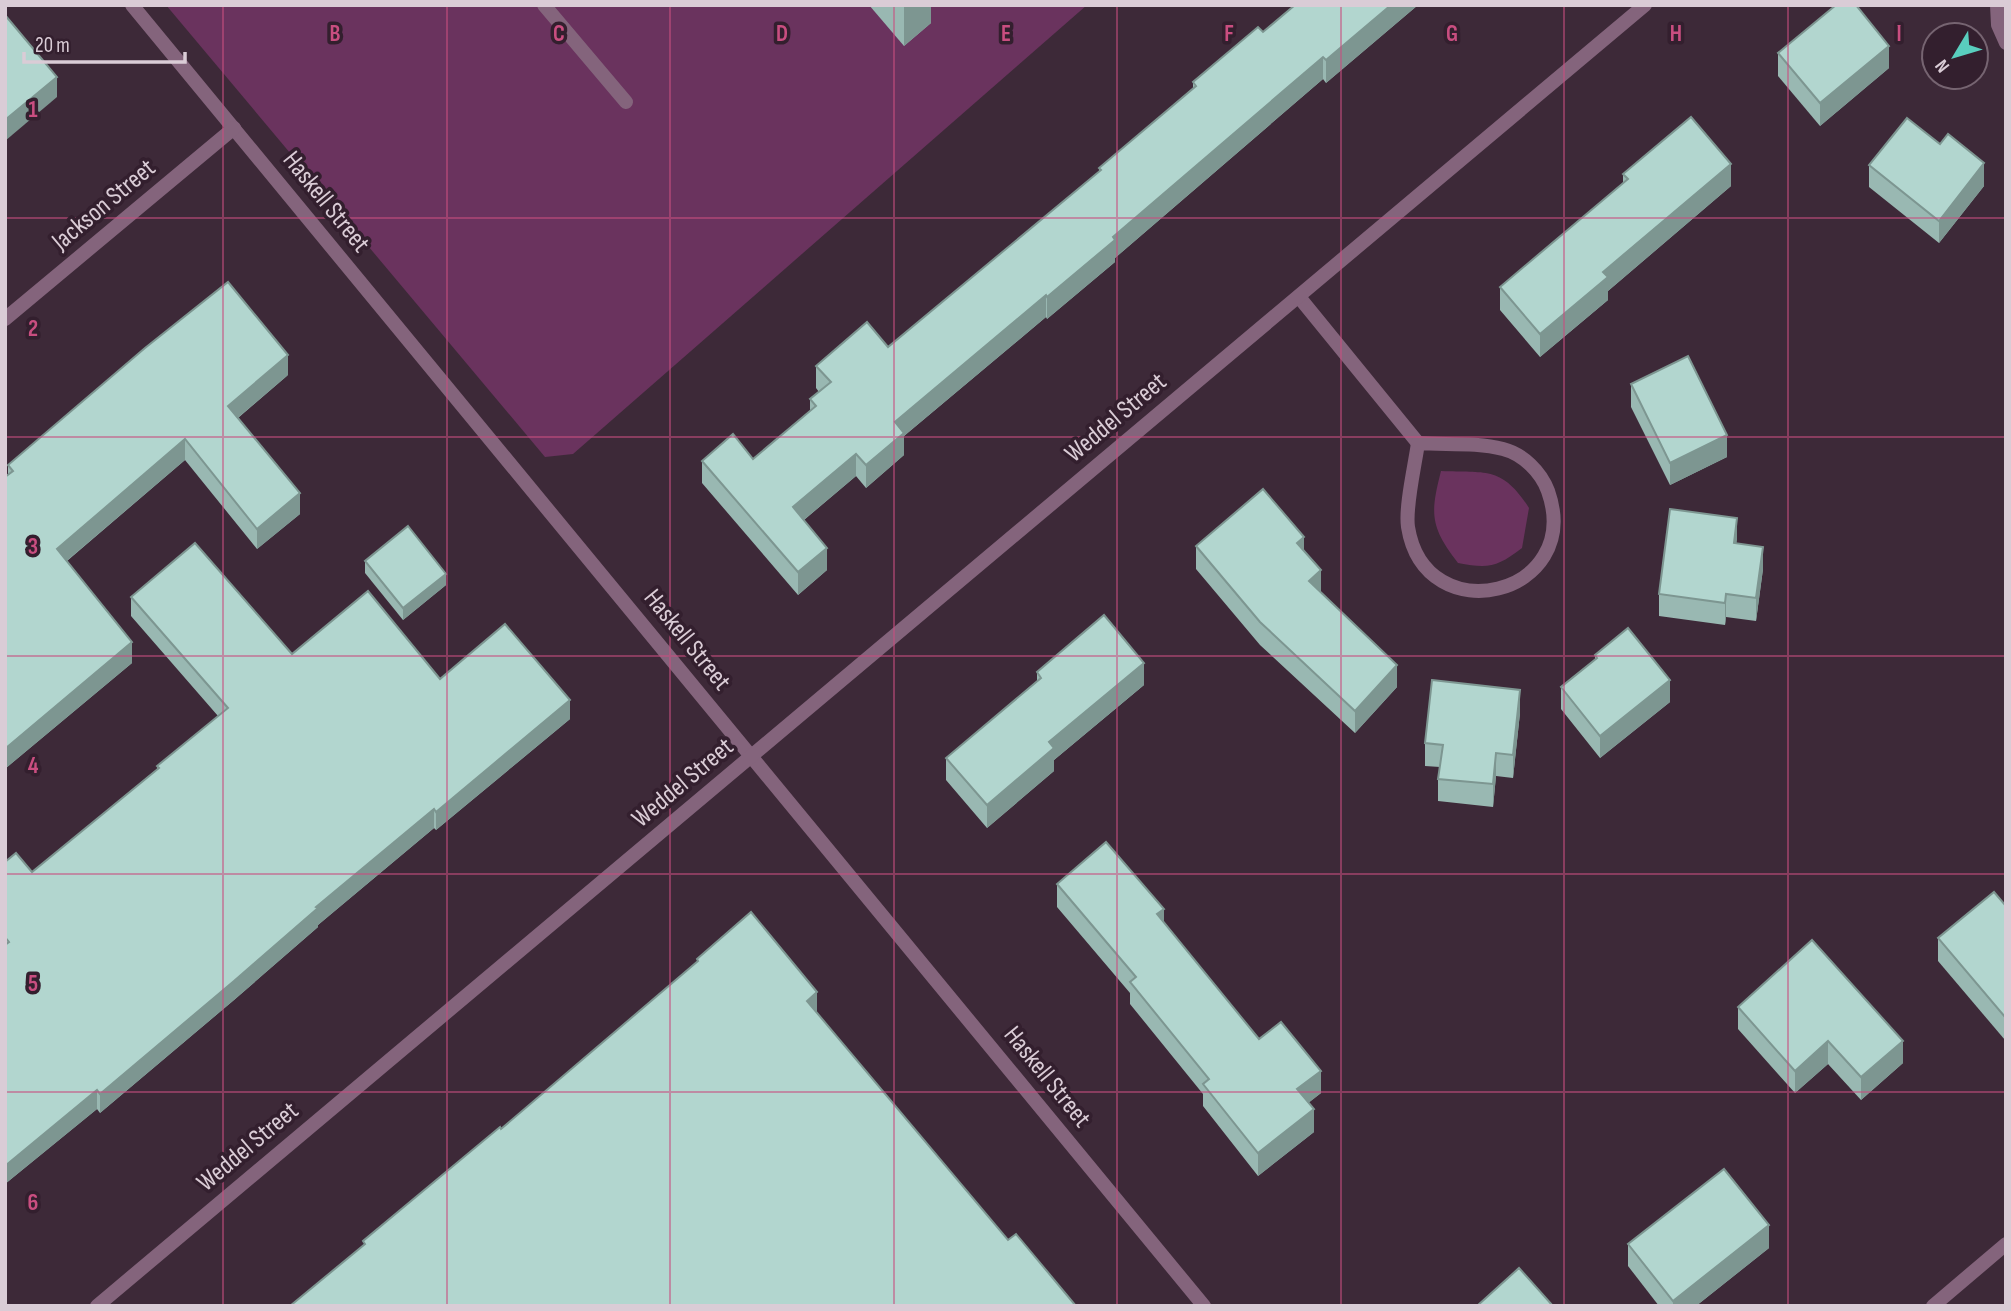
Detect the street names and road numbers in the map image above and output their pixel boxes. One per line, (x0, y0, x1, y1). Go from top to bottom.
street label: Haskell Street (276, 145, 376, 259)
street label: Jackson Street (45, 153, 162, 258)
street label: Weddel Street (1059, 367, 1173, 469)
street label: Haskell Street (637, 583, 737, 697)
street label: Weddel Street (626, 732, 740, 834)
street label: Haskell Street (997, 1020, 1097, 1134)
street label: Weddel Street (191, 1096, 305, 1198)

